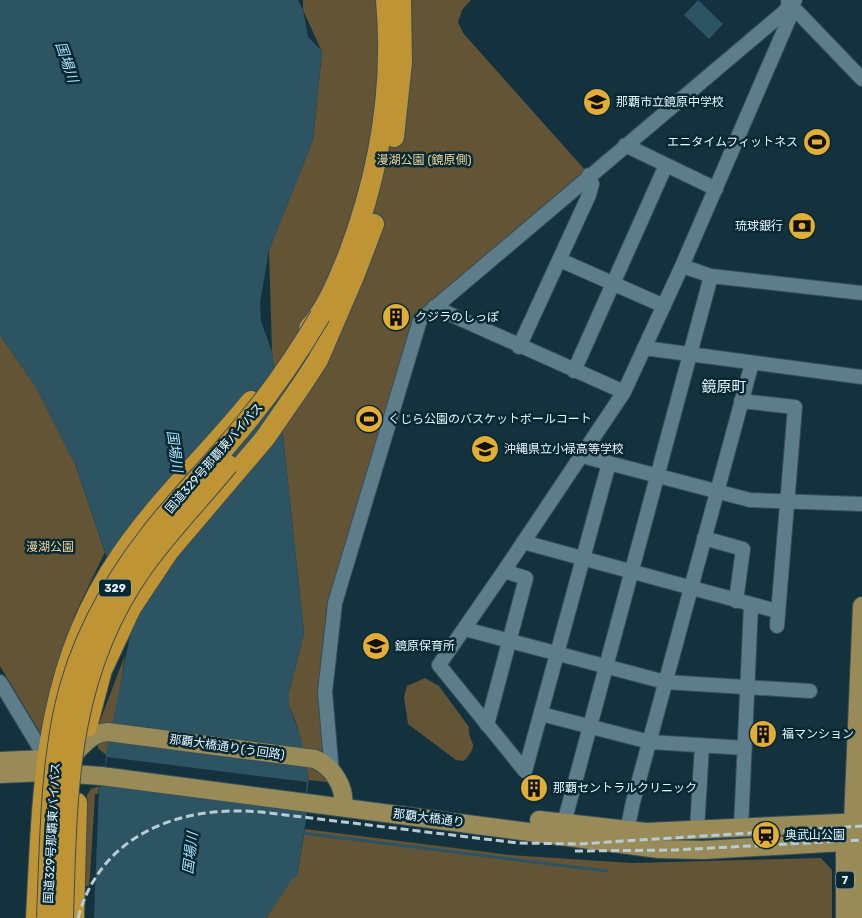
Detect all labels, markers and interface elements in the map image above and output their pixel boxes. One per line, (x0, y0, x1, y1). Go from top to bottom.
water label: 国場川 (52, 40, 82, 87)
school or university icon: 那覇市立鏡原中学校 (582, 87, 612, 117)
place label: 那覇市立鏡原中学校 (616, 95, 724, 109)
sports icon: エニタイムフィットネス (802, 127, 832, 157)
place label: エニタイムフィットネス (667, 135, 798, 149)
park label: 漫湖公園 (鏡原側) (376, 153, 472, 167)
bank icon: 琉球銀行 (787, 211, 817, 241)
place label: 琉球銀行 (735, 219, 783, 233)
building icon: クジラのしっぽ (381, 302, 411, 332)
place label: クジラのしっぽ (415, 310, 499, 324)
district label: 鏡原町 (701, 378, 747, 396)
street label: 国道329号那覇東バイパス (162, 400, 266, 516)
sports icon: くじら公園のバスケットボールコート (354, 404, 384, 434)
place label: くじら公園のバスケットボールコート (388, 412, 592, 426)
water label: 国場川 (163, 429, 186, 475)
school or university icon: 沖縄県立小禄高等学校 (470, 434, 500, 464)
place label: 沖縄県立小禄高等学校 (504, 442, 624, 456)
park label: 漫湖公園 (26, 540, 74, 554)
road number: 329 (99, 580, 131, 596)
school or university icon: 鏡原保育所 (361, 631, 391, 661)
place label: 鏡原保育所 (395, 639, 455, 653)
building icon: 福マンション (748, 719, 778, 749)
place label: 福マンション (782, 727, 854, 741)
street label: 那覇大橋通り(う回路) (169, 732, 285, 762)
street label: 国道329号那覇東バイパス (41, 762, 63, 904)
building icon: 那覇セントラルクリニック (519, 773, 549, 803)
place label: 那覇セントラルクリニック (553, 781, 697, 795)
street label: 那覇大橋通り (392, 807, 466, 829)
station icon: 奥武山公園 (751, 820, 781, 850)
place label: 奥武山公園 (785, 828, 845, 842)
water label: 国場川 (180, 829, 202, 875)
road number: 7 (836, 872, 854, 888)

